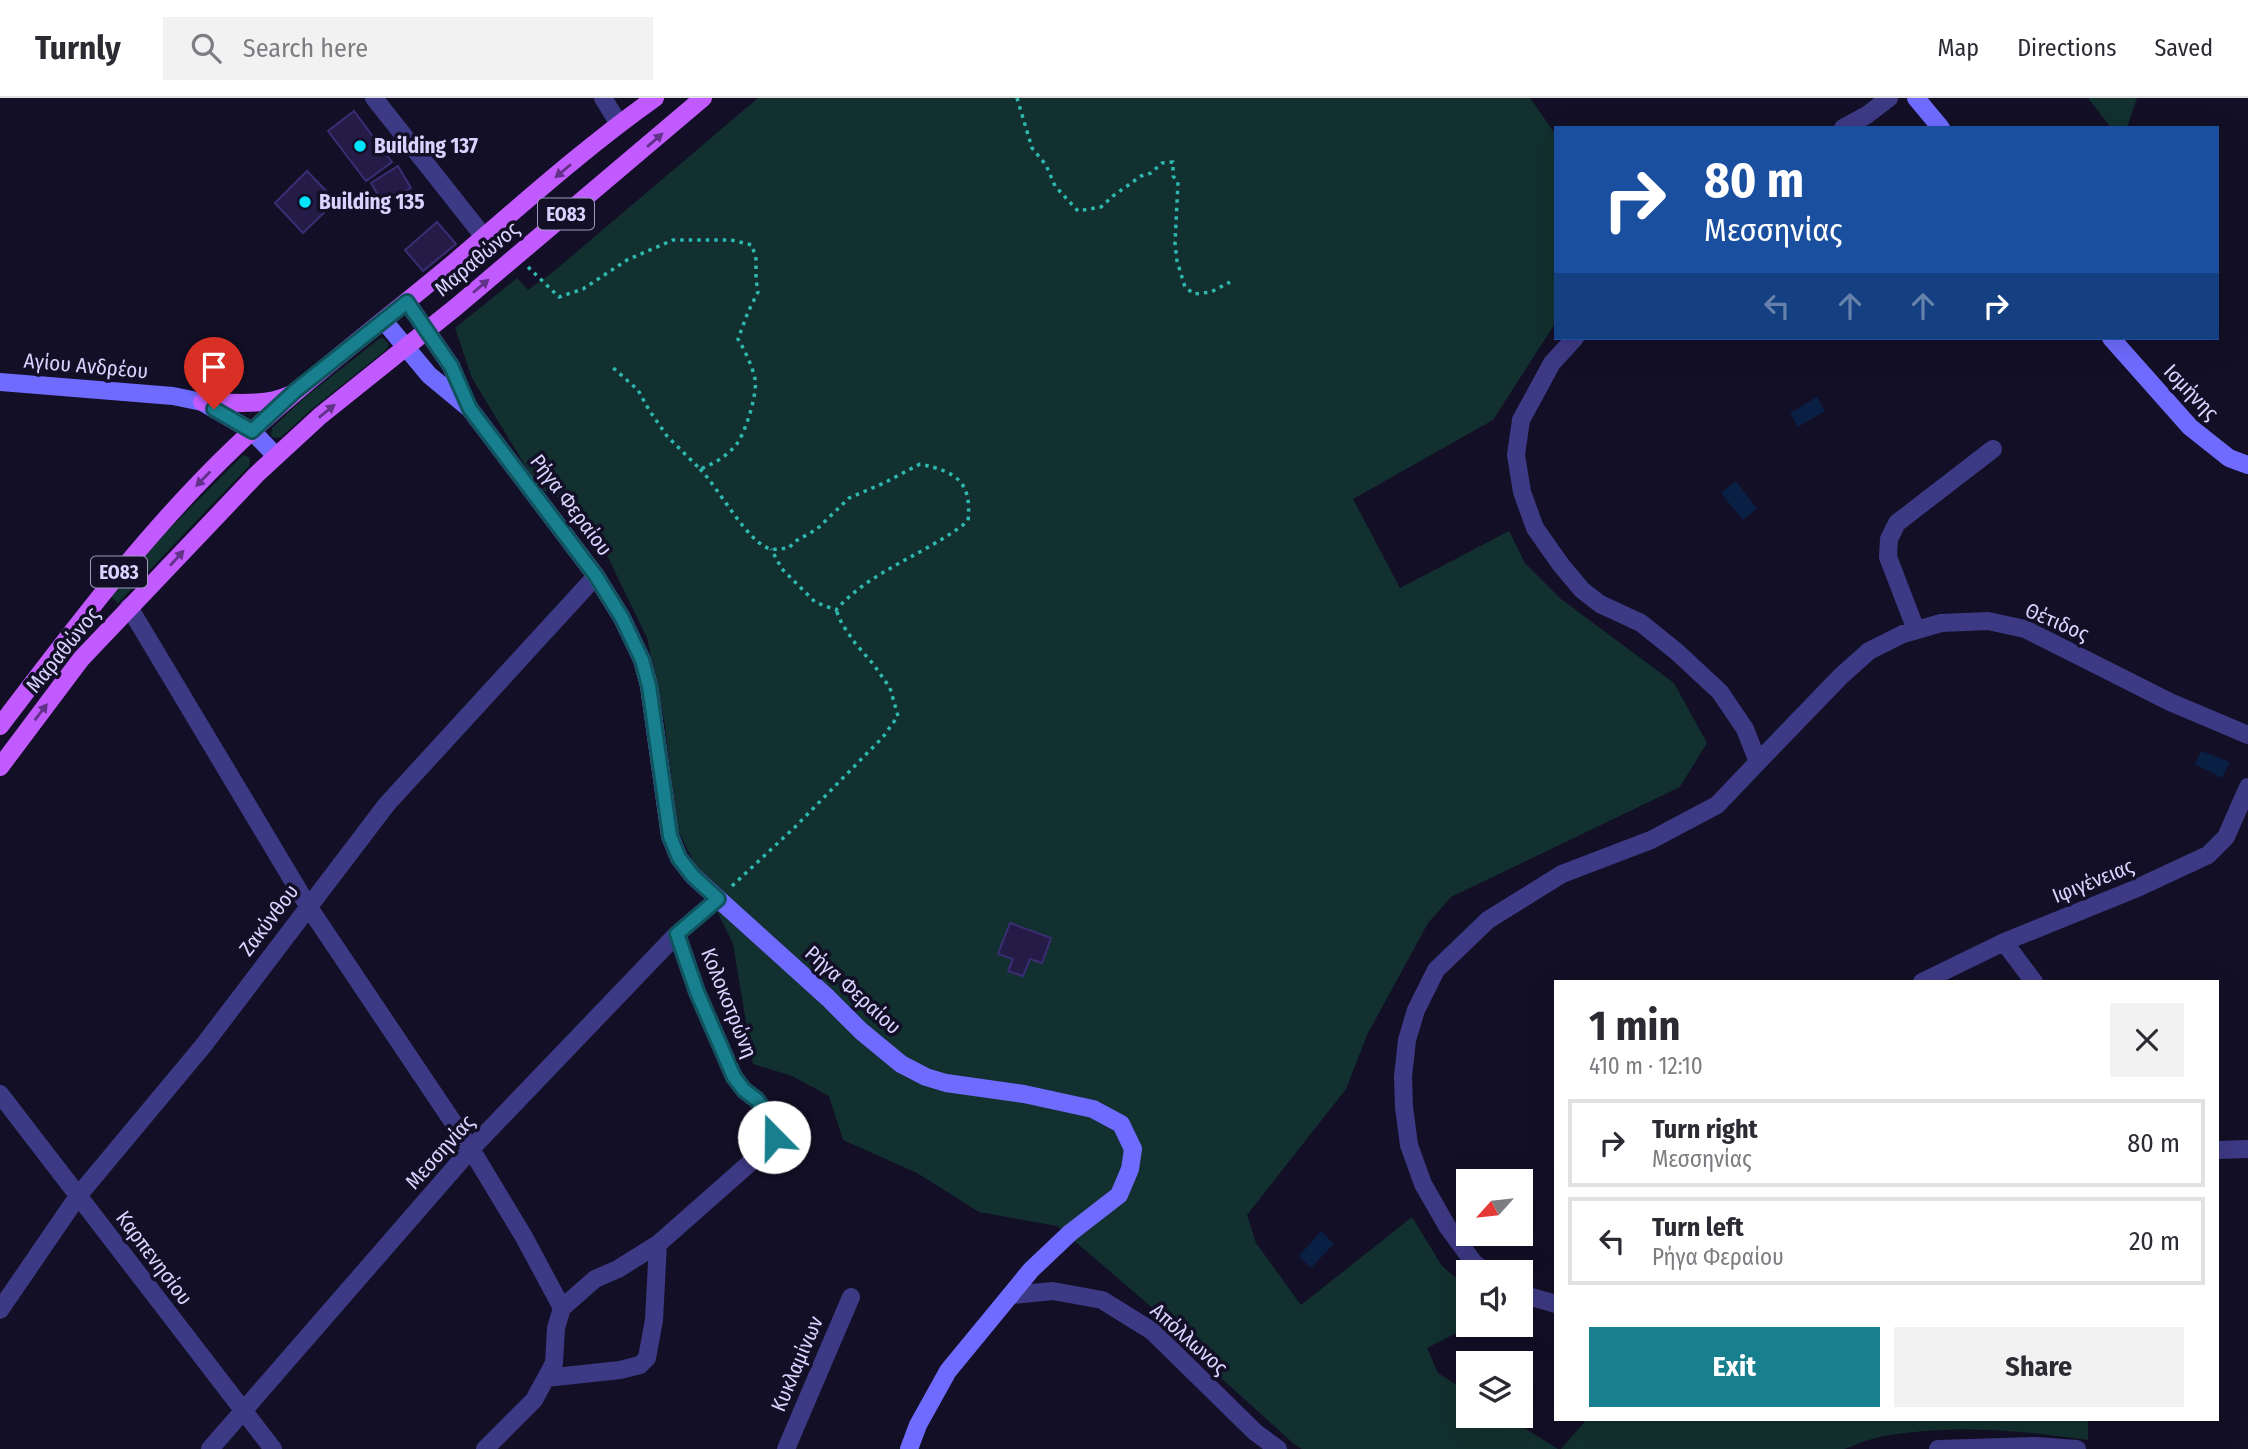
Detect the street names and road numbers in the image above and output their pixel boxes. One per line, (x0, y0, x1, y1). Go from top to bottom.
road number: ΕΟ83 (538, 198, 594, 230)
street label: Μαραθώνος (429, 216, 525, 302)
street label: Αγίου Ανδρέου (23, 348, 149, 384)
street label: Ισμήνης (2158, 359, 2224, 426)
street label: Ρήγα Φεραίου (524, 449, 618, 561)
road number: ΕΟ83 (91, 556, 147, 587)
street label: Θέτιδος (2021, 597, 2093, 647)
street label: Μαραθώνος (21, 602, 106, 698)
street label: Ιφιγένειας (2049, 853, 2138, 909)
street label: Ζακύνθου (234, 879, 304, 961)
street label: Ρήγα Φεραίου (800, 940, 906, 1040)
street label: Κολοκοτρώνη (695, 944, 763, 1062)
street label: Μεσσηνίας (400, 1109, 480, 1194)
street label: Καρπενησίου (110, 1206, 198, 1310)
street label: Απόλλωνος (1145, 1298, 1233, 1380)
street label: Κυκλαμίνων (765, 1312, 829, 1416)

